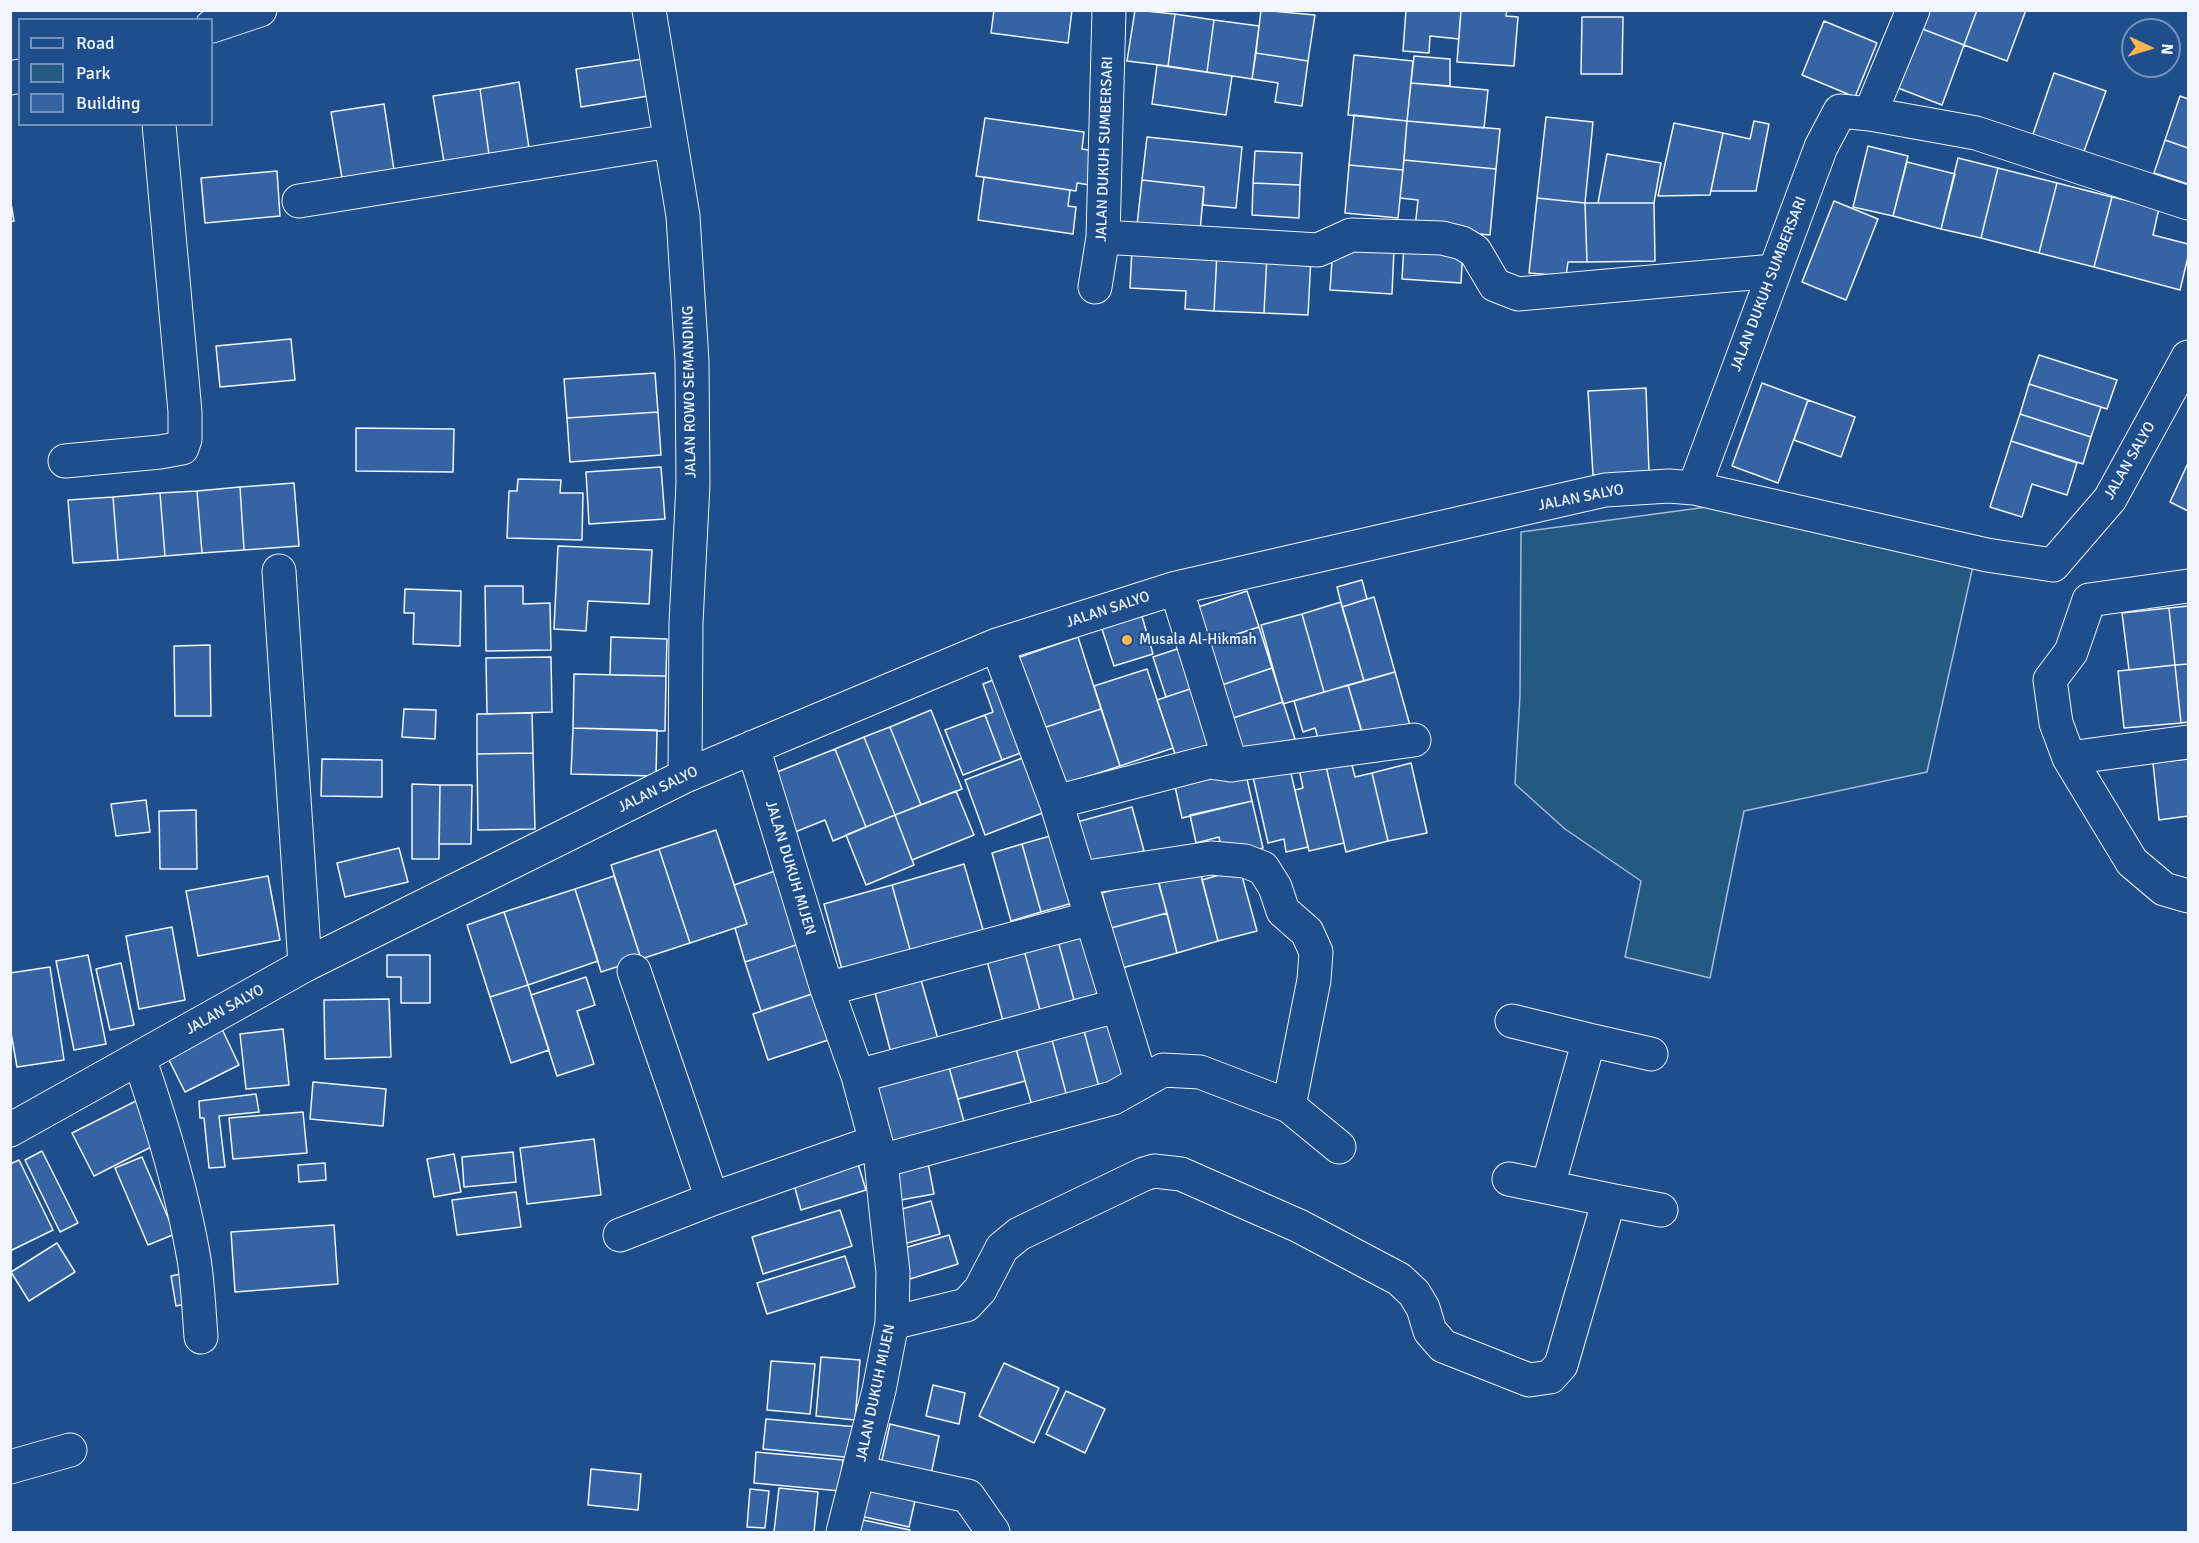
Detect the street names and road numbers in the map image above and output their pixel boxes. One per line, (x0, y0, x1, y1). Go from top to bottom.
street label: JALAN DUKUH SUMBERSARI (1093, 56, 1117, 242)
street label: JALAN DUKUH SUMBERSARI (1727, 194, 1811, 374)
street label: JALAN ROWO SEMANDING (679, 306, 701, 478)
street label: JALAN SALYO (2100, 419, 2160, 503)
street label: JALAN SALYO (1537, 481, 1625, 515)
street label: JALAN SALYO (1064, 588, 1152, 632)
street label: JALAN SALYO (615, 763, 701, 817)
street label: JALAN DUKUH MIJEN (761, 798, 819, 938)
street label: JALAN SALYO (183, 981, 267, 1039)
street label: JALAN DUKUH MIJEN (853, 1323, 899, 1463)

